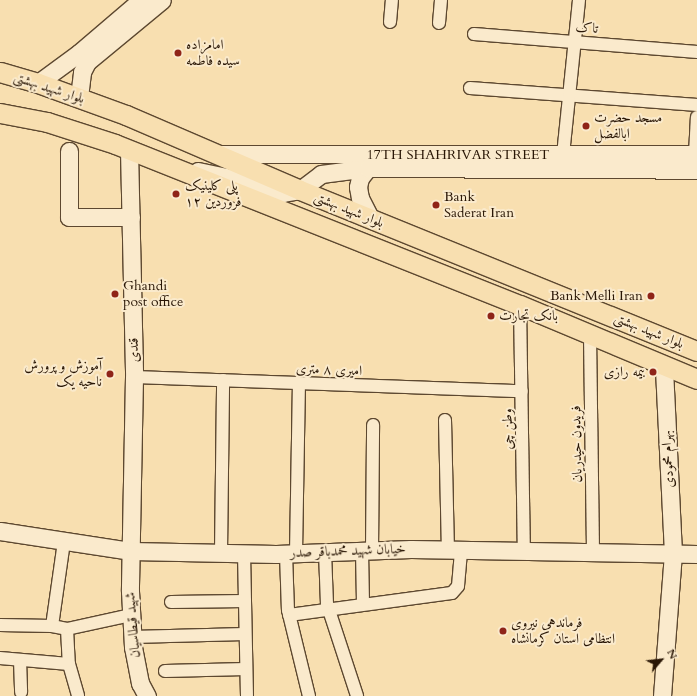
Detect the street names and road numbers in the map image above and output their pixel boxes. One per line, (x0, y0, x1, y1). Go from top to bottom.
street label: تاک (575, 19, 599, 37)
street label: بلوار شهید بهشتی (11, 69, 87, 107)
street label: 17TH SHAHRIVAR STREET (366, 147, 550, 163)
street label: بلوار شهید بهشتی (312, 188, 386, 232)
street label: بلوار شهید بهشتی (612, 309, 686, 353)
street label: قندی (125, 337, 143, 363)
street label: امیری ۸ متری (296, 360, 362, 380)
street label: فریدون حیدریان (568, 405, 586, 483)
street label: وطن چی (499, 408, 517, 450)
street label: بهرام محمودی (658, 430, 678, 488)
street label: خیابان شهید محمدباقر صدر (290, 541, 406, 561)
street label: شهید قیطاسیان (122, 591, 144, 659)

